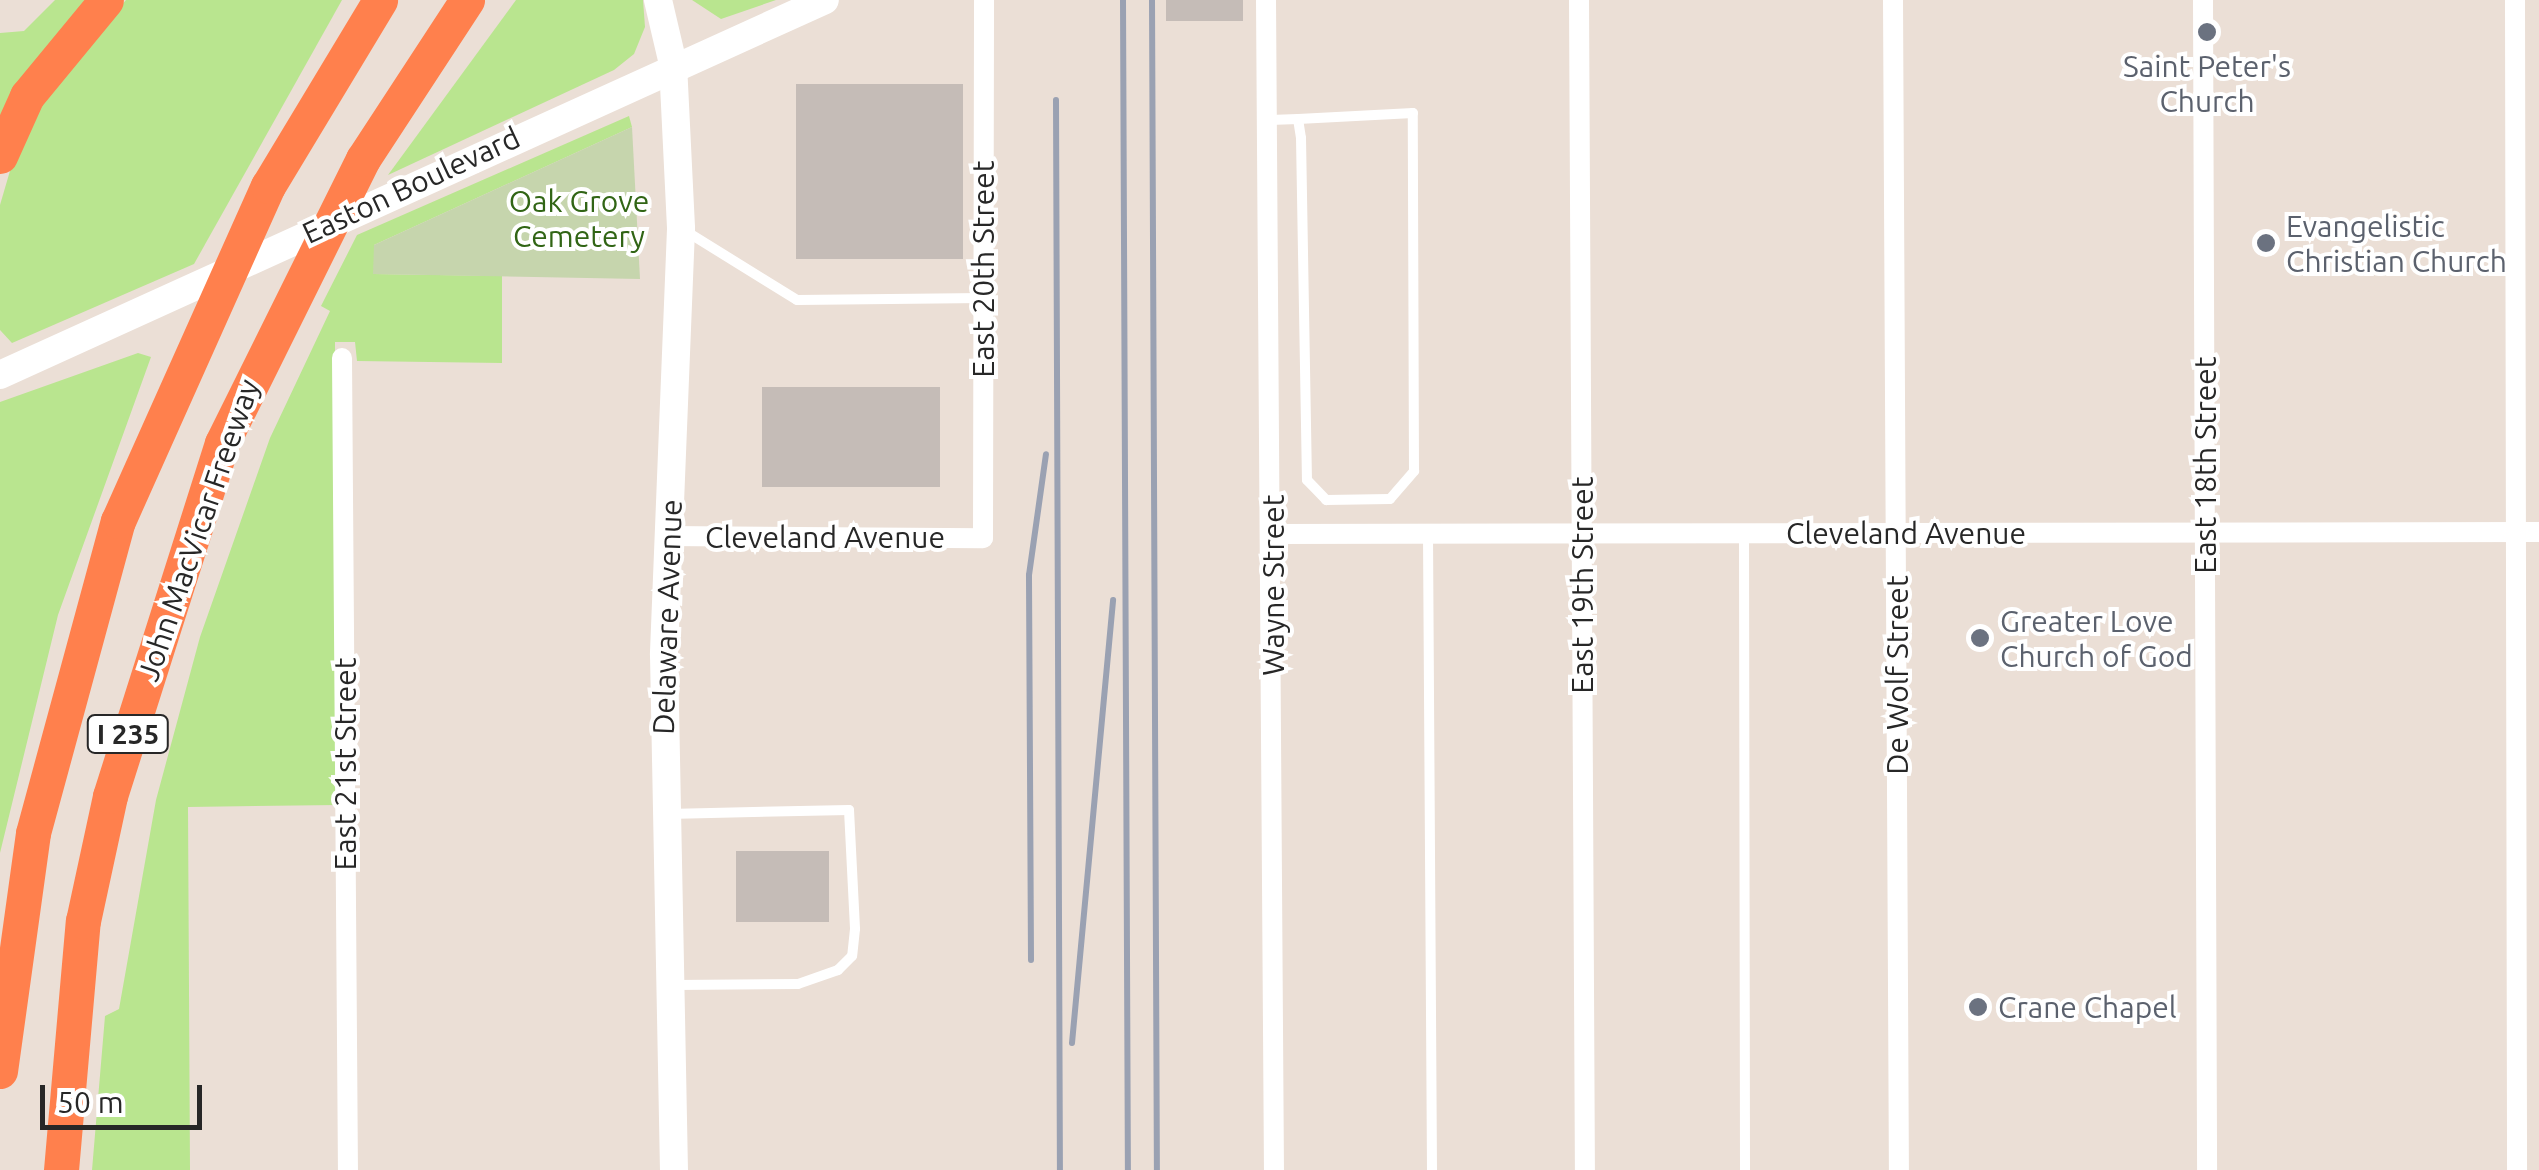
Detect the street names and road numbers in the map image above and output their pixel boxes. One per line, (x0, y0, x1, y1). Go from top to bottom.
street label: Easton Boulevard (297, 119, 525, 251)
street label: East 20th Street (965, 160, 1001, 378)
street label: East 18th Street (2187, 356, 2223, 574)
street label: John MacVicar Freeway (129, 374, 267, 686)
street label: East 19th Street (1564, 476, 1600, 694)
street label: Wayne Street (1255, 494, 1291, 676)
street label: Delaware Avenue (645, 499, 689, 735)
street label: Cleveland Avenue (1786, 515, 2026, 551)
street label: Cleveland Avenue (705, 519, 945, 555)
street label: De Wolf Street (1879, 575, 1915, 775)
street label: East 21st Street (327, 657, 363, 871)
road number: I 235 (86, 711, 170, 757)

